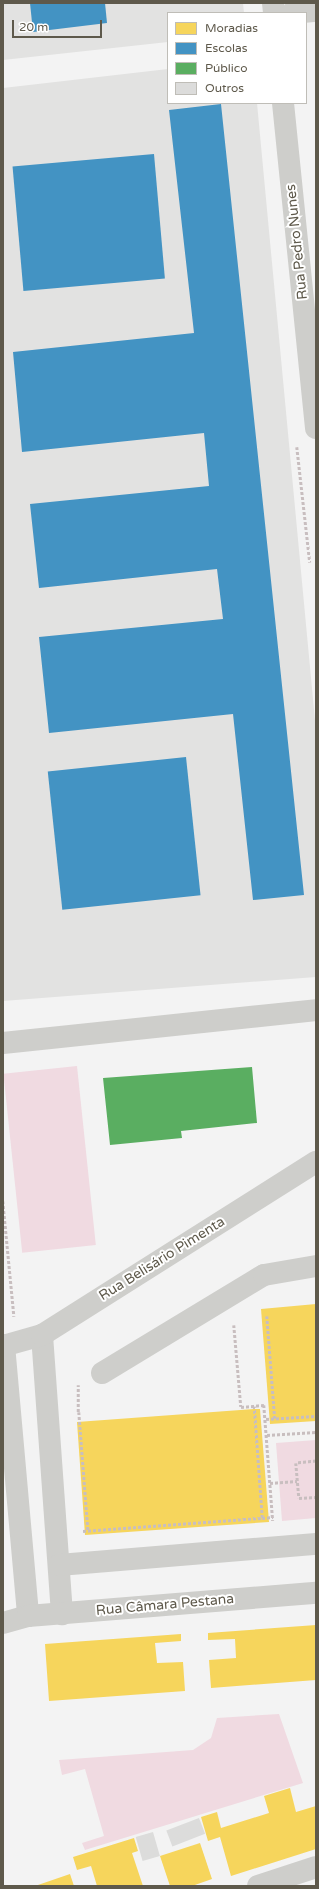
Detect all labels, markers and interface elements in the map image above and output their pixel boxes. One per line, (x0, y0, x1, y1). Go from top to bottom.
scale bar (14, 12, 104, 38)
legend (167, 12, 307, 104)
text: 20 m (19, 20, 48, 34)
text: Moradias (205, 21, 258, 35)
text: Escolas (205, 41, 247, 55)
text: Público (205, 61, 247, 75)
text: Outros (205, 81, 244, 95)
street label: Rua Pedro Nunes (283, 183, 311, 301)
street label: Rua Belisário Pimenta (96, 1213, 228, 1305)
street label: Rua Câmara Pestana (95, 1591, 235, 1619)

